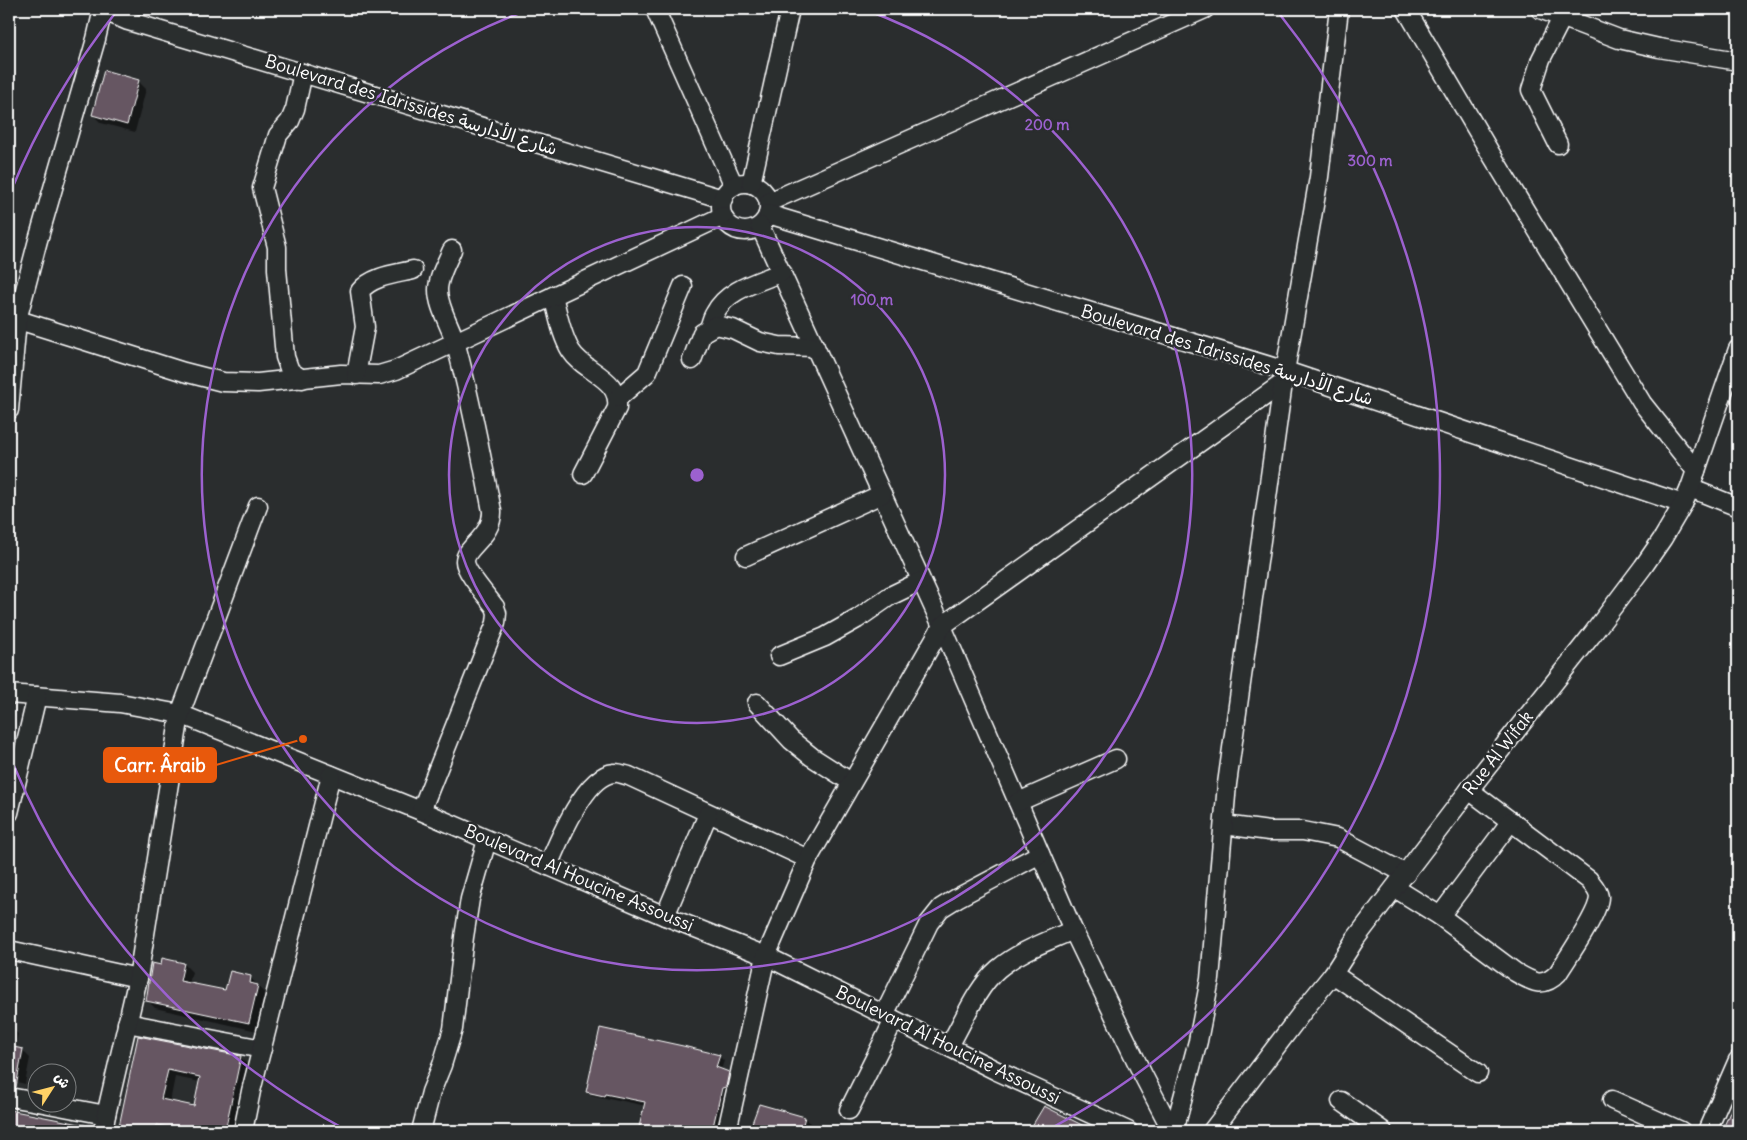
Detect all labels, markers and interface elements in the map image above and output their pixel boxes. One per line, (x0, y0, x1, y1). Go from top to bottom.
street label: Boulevard des Idrissides شارع الأدارسة (262, 49, 560, 161)
text: 200 m (1025, 115, 1069, 134)
text: 300 m (1348, 151, 1393, 170)
text: 100 m (851, 290, 893, 309)
street label: Boulevard des Idrissides شارع الأدارسة (1078, 299, 1376, 411)
centre of rings (688, 466, 706, 484)
street label: Rue Al Wifak (1457, 706, 1538, 800)
callout: Carr. Âraib (104, 748, 216, 782)
text: Carr. Âraib (114, 752, 206, 777)
street label: Boulevard Al Houcine Assoussi (461, 819, 697, 936)
street label: Boulevard Al Houcine Assoussi (832, 980, 1064, 1109)
north arrow (28, 1062, 78, 1112)
text: ش (51, 1069, 74, 1092)

